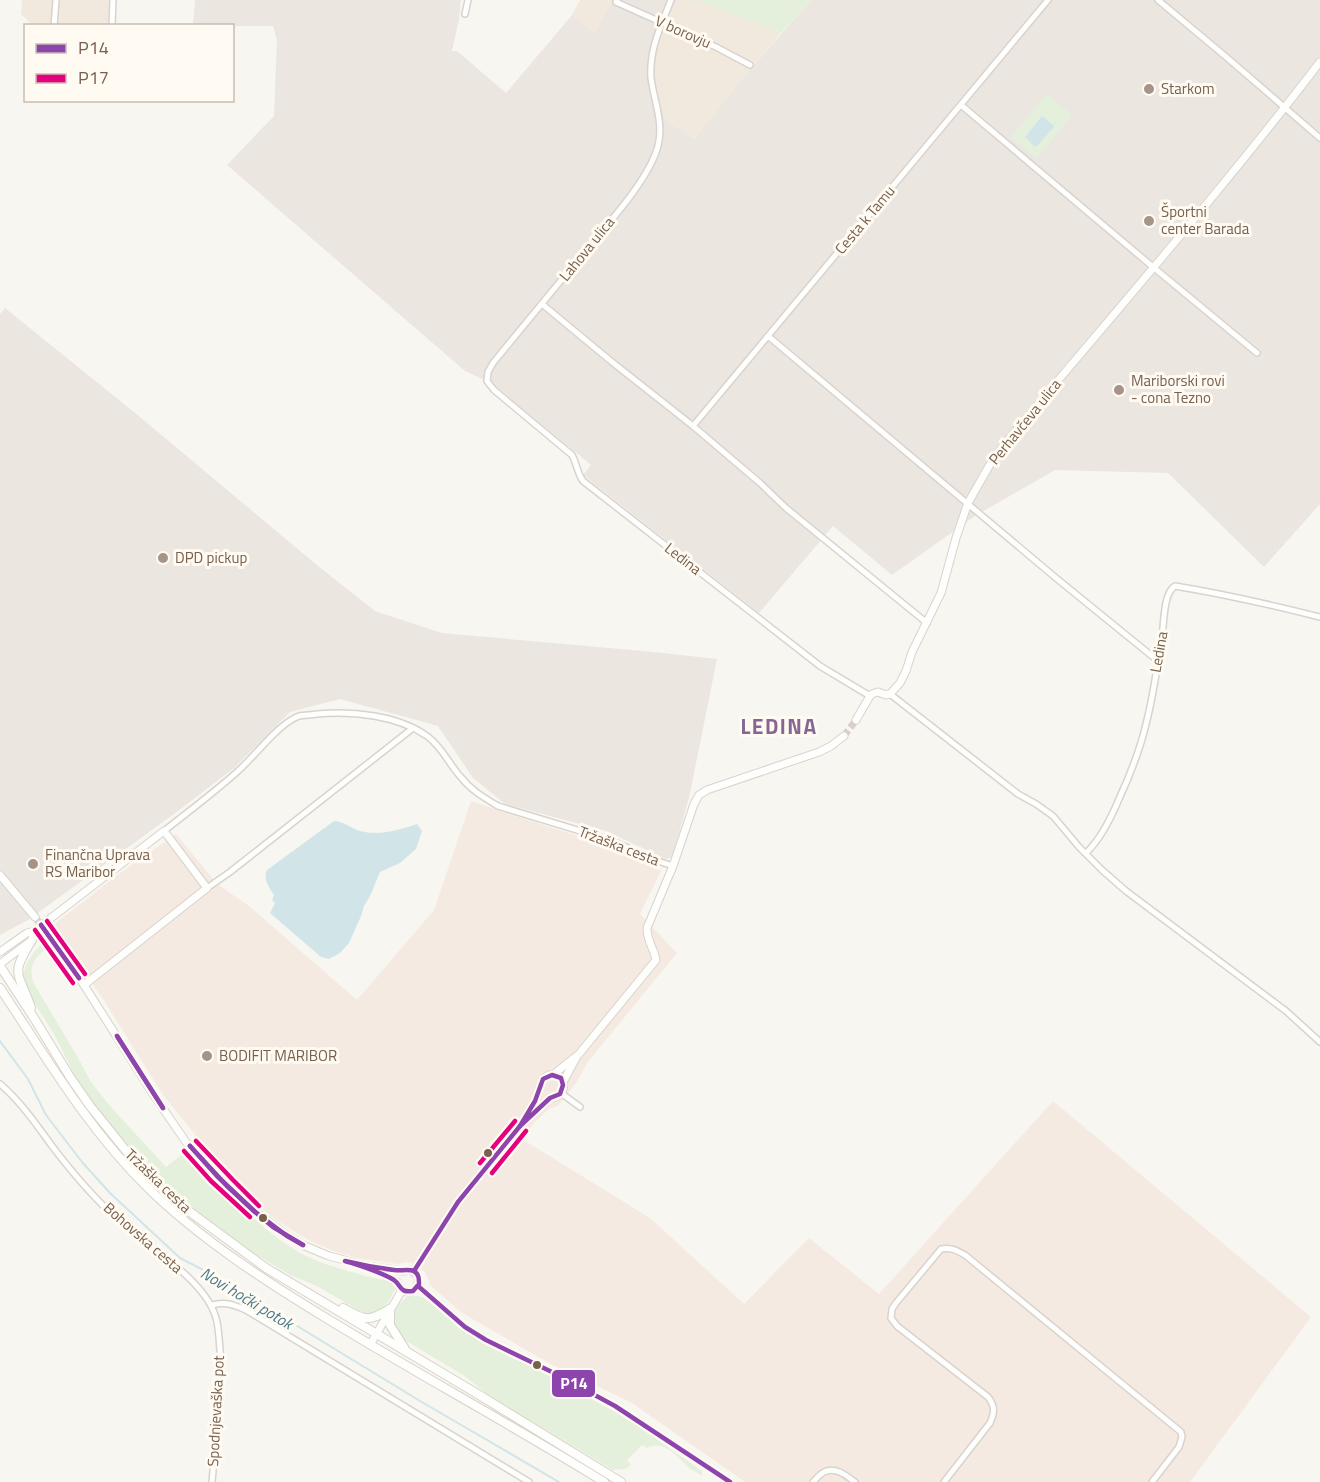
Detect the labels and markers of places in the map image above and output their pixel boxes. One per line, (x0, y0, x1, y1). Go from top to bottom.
place label: Starkom (1161, 77, 1214, 100)
marker: Starkom (1142, 82, 1156, 96)
place label: Športni center Barada (1161, 200, 1250, 240)
marker: Športni center Barada (1142, 214, 1156, 228)
place label: Mariborski rovi - cona Tezno (1131, 369, 1225, 409)
marker: Mariborski rovi - cona Tezno (1112, 383, 1126, 397)
place label: DPD pickup (175, 546, 247, 569)
marker: DPD pickup (156, 551, 170, 565)
place label: Finančna Uprava RS Maribor (45, 843, 151, 883)
marker: Finančna Uprava RS Maribor (26, 857, 40, 871)
place label: BODIFIT MARIBOR (219, 1044, 337, 1067)
marker: BODIFIT MARIBOR (200, 1049, 214, 1063)
unlabelled marker (482, 1147, 494, 1159)
unlabelled marker (257, 1212, 269, 1224)
unlabelled marker (531, 1359, 543, 1371)

